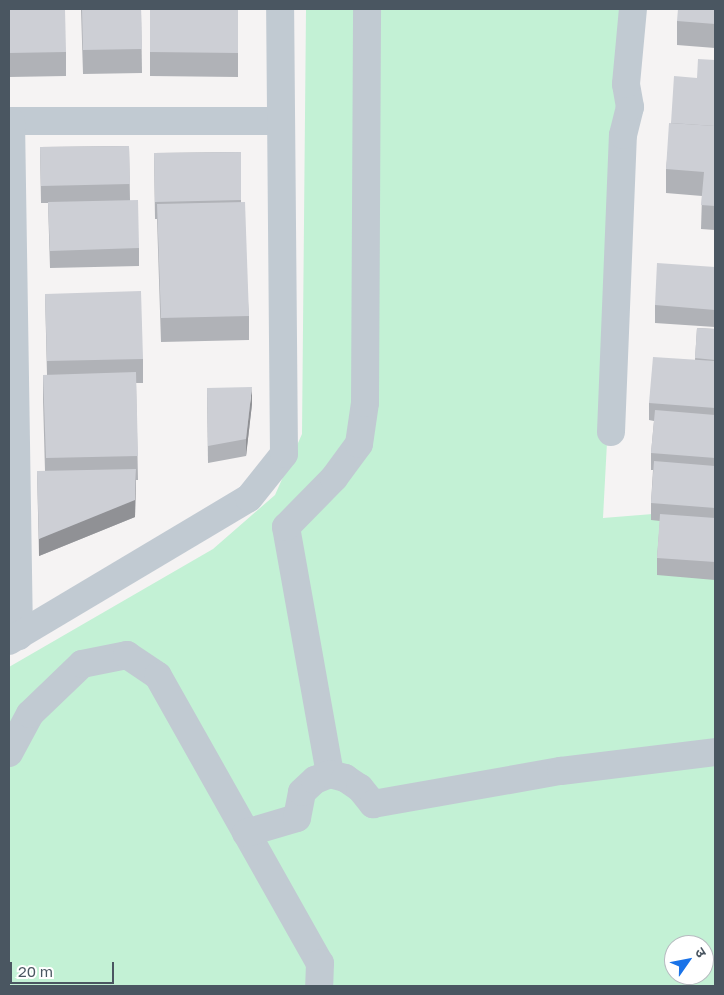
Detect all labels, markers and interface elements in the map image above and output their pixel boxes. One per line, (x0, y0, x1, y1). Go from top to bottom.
north arrow (664, 935, 714, 985)
text: उ (692, 944, 711, 960)
scale bar (12, 952, 116, 984)
text: 20 m (18, 962, 53, 980)

